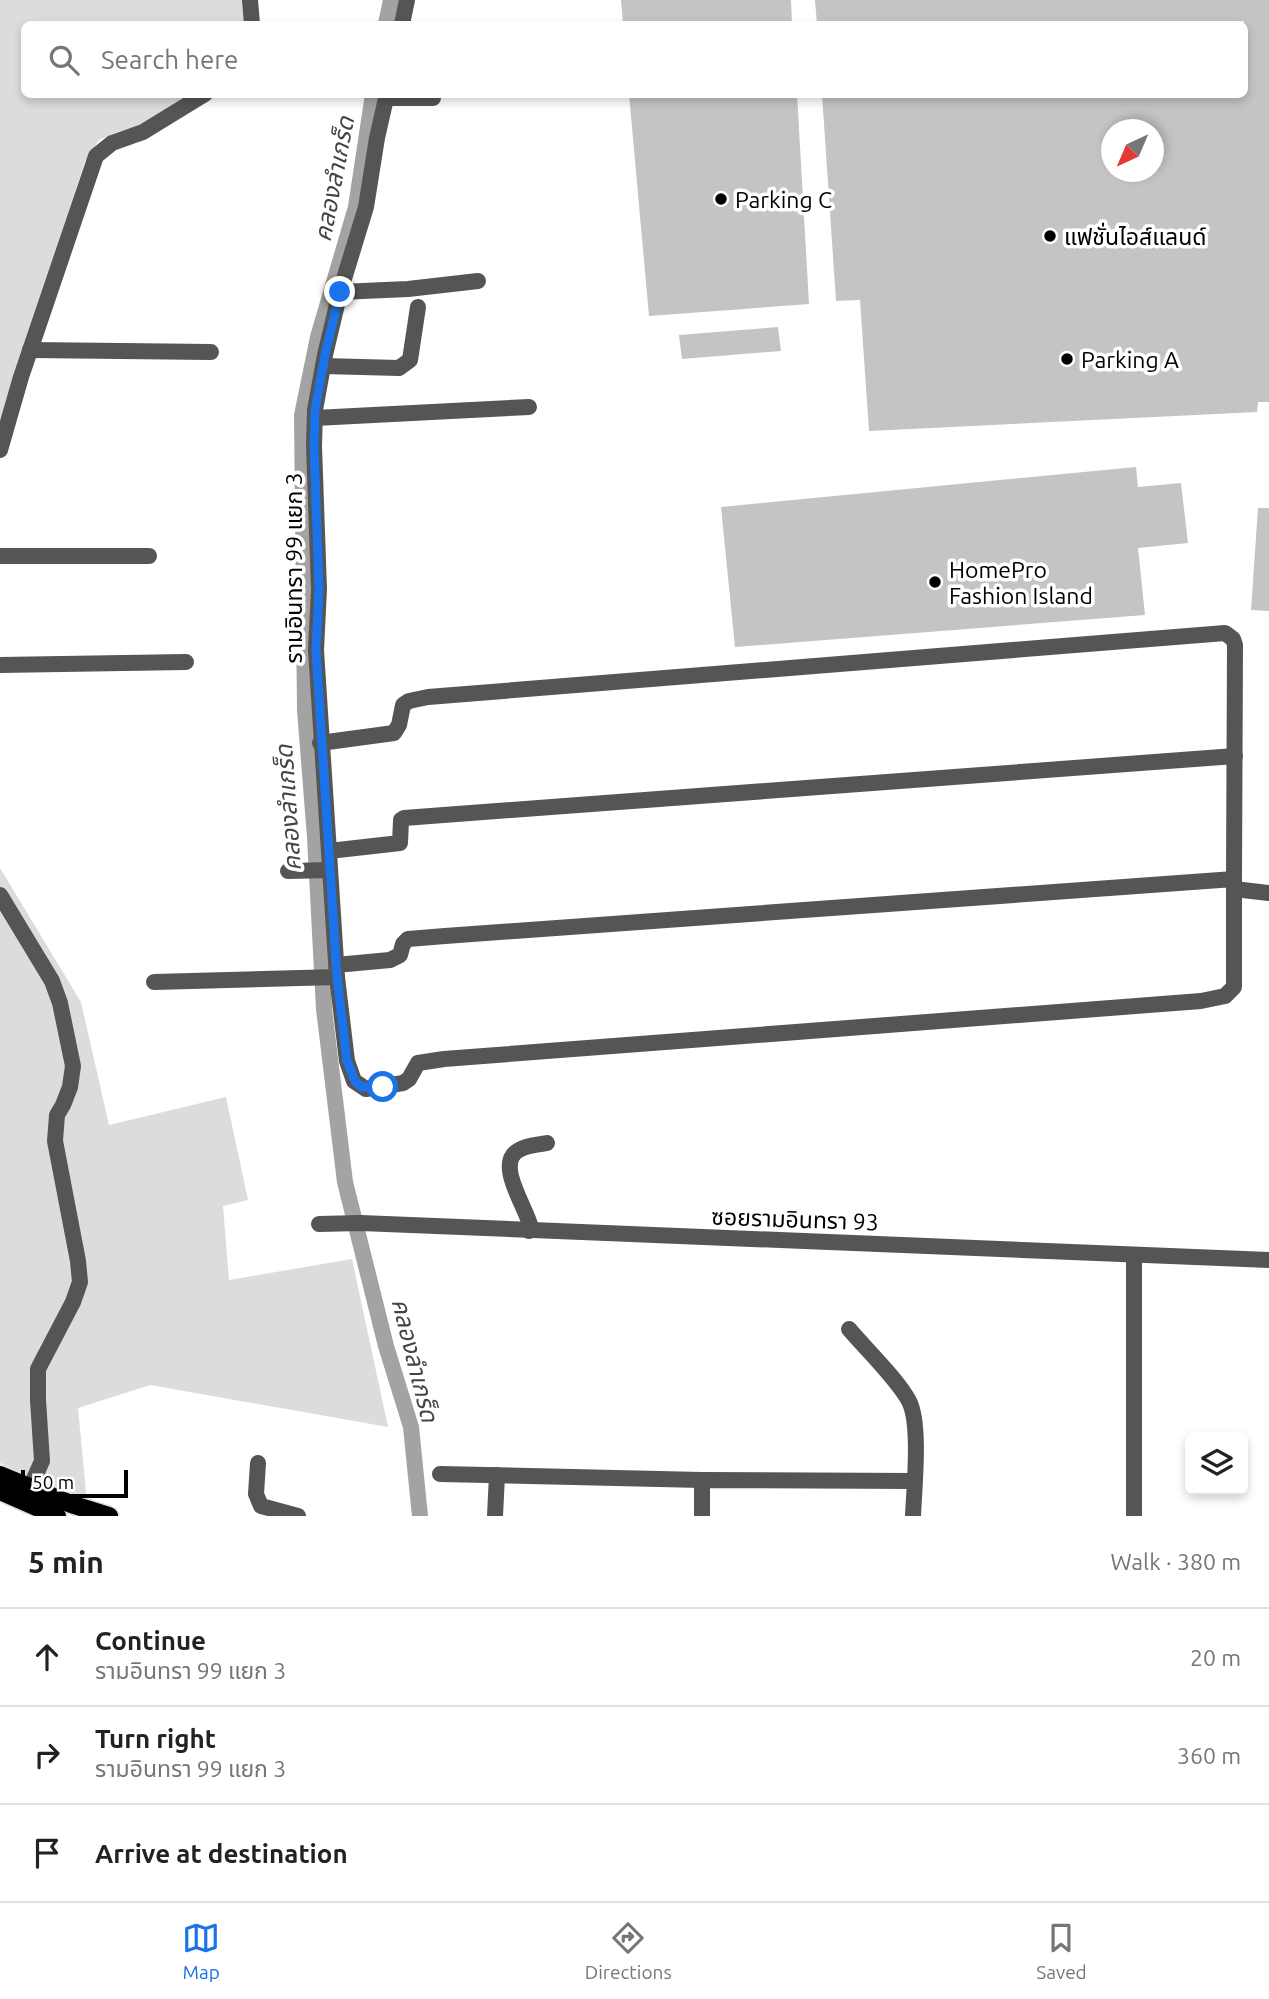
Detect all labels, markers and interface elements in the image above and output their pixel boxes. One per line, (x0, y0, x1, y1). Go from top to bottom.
search box (21, 21, 1248, 98)
icon: search (45, 41, 83, 79)
text: Search here (101, 45, 238, 74)
water label: คลองลำเกร็ด (309, 113, 360, 244)
north arrow (1101, 119, 1164, 182)
place label: Parking C (735, 187, 832, 212)
marker: Parking C (713, 191, 729, 207)
place label: แฟชั่นไอส์แลนด์ (1064, 222, 1206, 249)
marker: แฟชั่นไอส์แลนด์ (1042, 228, 1058, 244)
route end (324, 276, 355, 307)
place label: Parking A (1081, 347, 1179, 372)
marker: Parking A (1059, 351, 1075, 367)
street label: รามอินทรา 99 แยก 3 (281, 472, 306, 664)
place label: HomePro Fashion Island (949, 557, 1093, 608)
marker: HomePro Fashion Island (927, 574, 943, 590)
water label: คลองลำเกร็ด (270, 743, 306, 872)
route start (367, 1071, 398, 1102)
street label: ซอยรามอินทรา 93 (711, 1204, 879, 1234)
water label: คลองลำเกร็ด (387, 1295, 444, 1426)
map controls (1185, 1432, 1248, 1495)
button: layers (1185, 1432, 1248, 1495)
scale bar (21, 1467, 128, 1499)
text: 50 m (32, 1471, 74, 1493)
text: 5 min (28, 1545, 104, 1579)
text: Walk · 380 m (1110, 1549, 1241, 1574)
text: Continue (95, 1626, 206, 1655)
icon: ahead (28, 1638, 66, 1676)
text: 20 m (1190, 1645, 1241, 1670)
text: รามอินทรา 99 แยก 3 (95, 1658, 286, 1683)
text: Turn right (95, 1724, 216, 1753)
icon: right (28, 1736, 66, 1774)
text: 360 m (1177, 1743, 1241, 1768)
text: รามอินทรา 99 แยก 3 (95, 1756, 286, 1781)
icon: arrive (28, 1834, 66, 1872)
text: Arrive at destination (95, 1839, 348, 1868)
tab: Map (182, 1919, 220, 1983)
tab: Directions (585, 1919, 672, 1983)
tab: Saved (1036, 1919, 1087, 1983)

